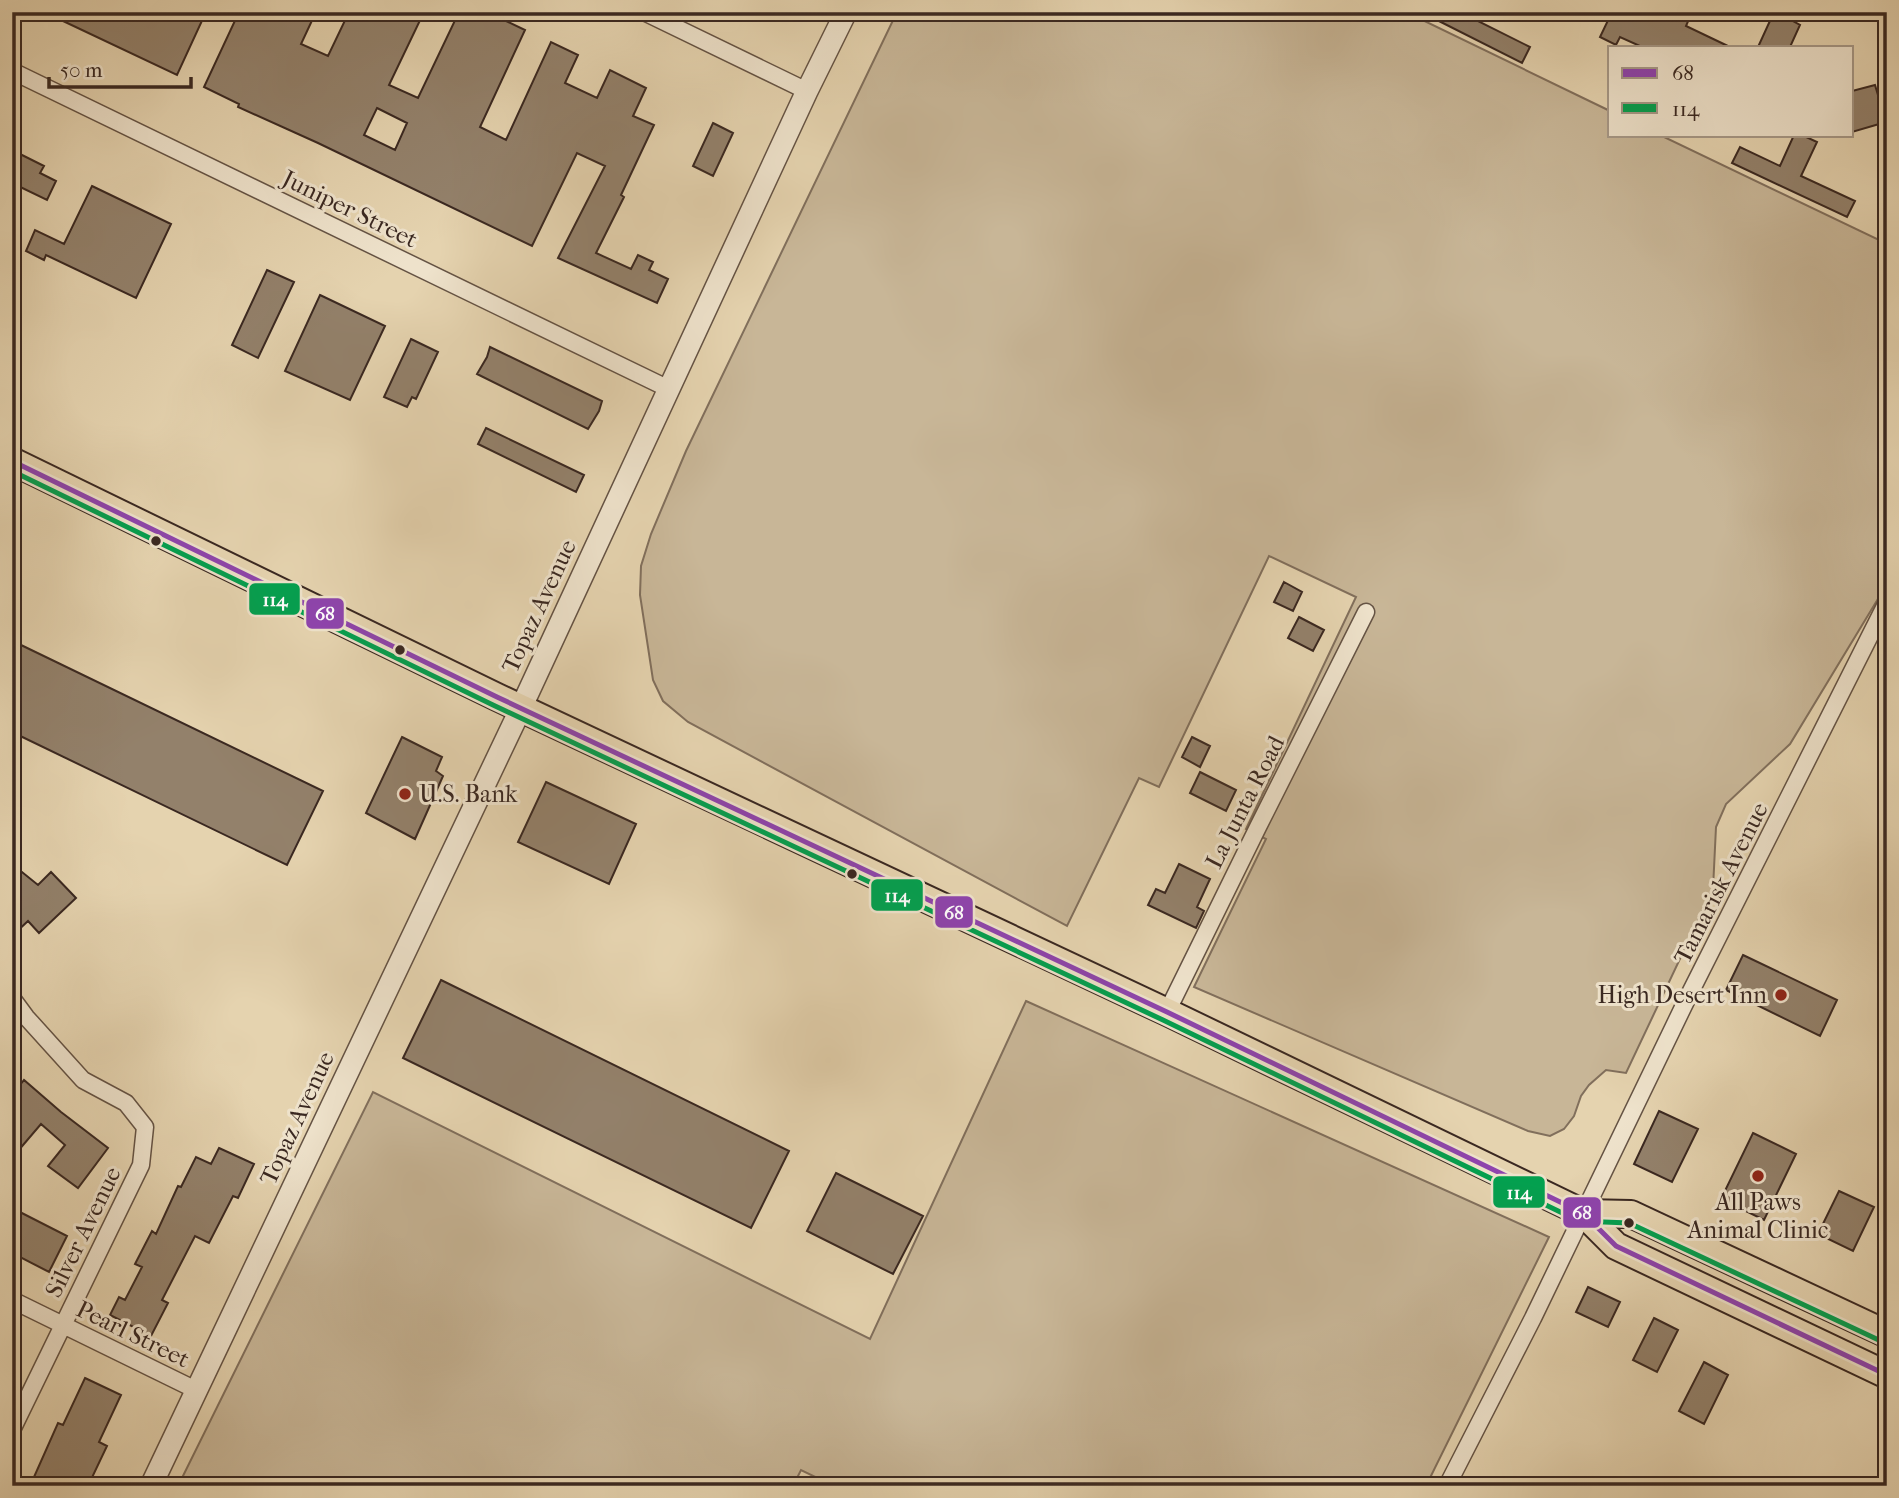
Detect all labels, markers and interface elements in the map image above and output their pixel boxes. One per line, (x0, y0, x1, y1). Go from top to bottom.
scale bar (49, 46, 191, 90)
legend (1608, 46, 1854, 136)
text: 50 m (60, 58, 103, 82)
text: 68 (1672, 61, 1694, 85)
text: 114 (1672, 97, 1700, 121)
street label: Juniper Street (276, 163, 423, 254)
unlabelled marker (149, 534, 163, 548)
street label: Topaz Avenue (496, 535, 582, 677)
line badge: 114 (248, 582, 301, 616)
text: 114 (263, 589, 288, 611)
line badge: 68 (305, 597, 345, 630)
text: 68 (315, 603, 335, 625)
unlabelled marker (393, 643, 407, 657)
street label: La Junta Road (1200, 730, 1291, 873)
place label: U.S. Bank (419, 780, 518, 808)
marker: U.S. Bank (397, 786, 413, 802)
street label: Tamarisk Avenue (1668, 797, 1774, 968)
unlabelled marker (845, 867, 859, 881)
line badge: 114 (870, 878, 924, 912)
text: 114 (885, 885, 910, 907)
line badge: 68 (934, 895, 974, 929)
text: 68 (944, 902, 964, 924)
place label: High Desert Inn (1597, 981, 1767, 1009)
marker: High Desert Inn (1773, 987, 1789, 1003)
street label: Topaz Avenue (254, 1047, 340, 1189)
street label: Silver Avenue (39, 1162, 127, 1302)
marker: All Paws Animal Clinic (1750, 1168, 1766, 1184)
line badge: 114 (1492, 1175, 1546, 1209)
text: 114 (1507, 1182, 1532, 1204)
place label: All Paws Animal Clinic (1687, 1188, 1828, 1244)
line badge: 68 (1562, 1196, 1602, 1229)
text: 68 (1572, 1202, 1592, 1224)
unlabelled marker (1622, 1216, 1636, 1230)
street label: Pearl Street (72, 1295, 194, 1374)

